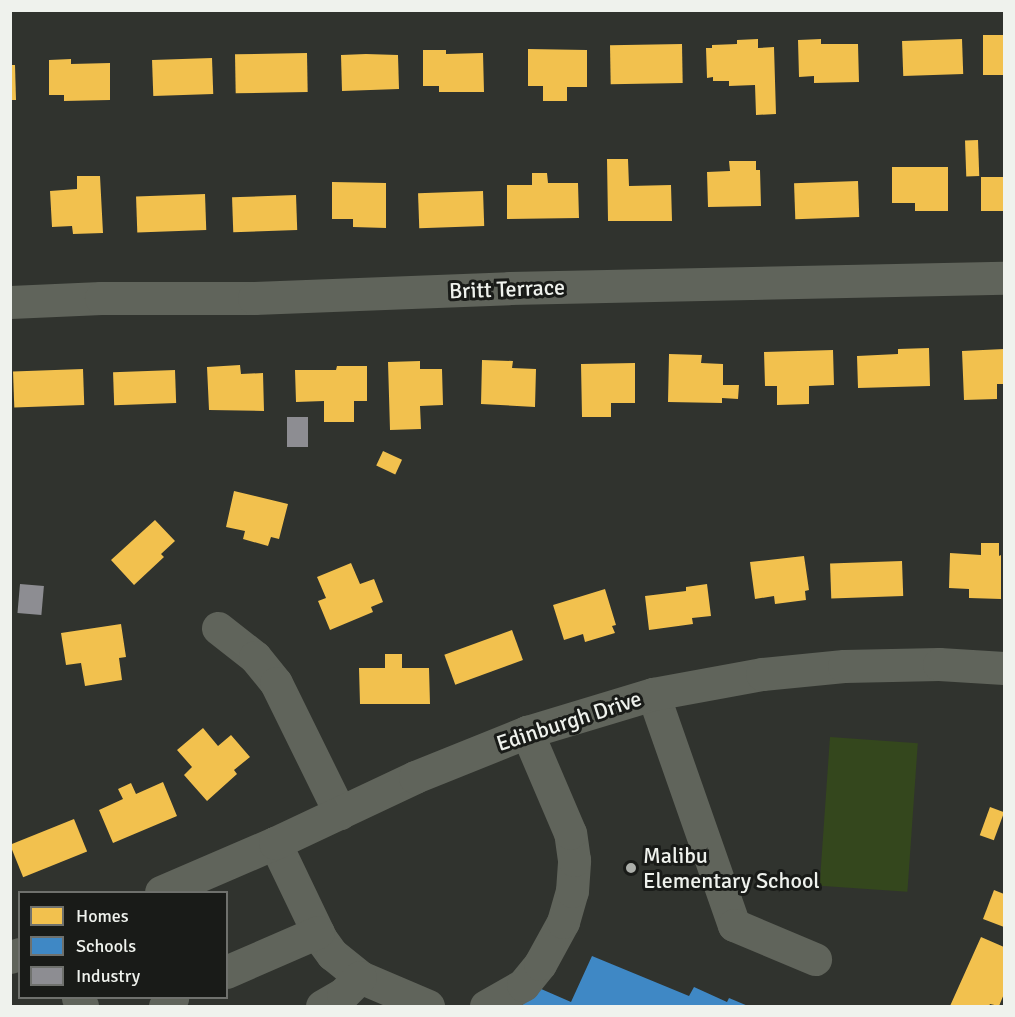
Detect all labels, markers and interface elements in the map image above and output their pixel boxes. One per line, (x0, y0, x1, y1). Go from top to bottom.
street label: Britt Terrace (449, 274, 565, 304)
street label: Edinburgh Drive (493, 685, 645, 757)
place label: Malibu Elementary School (643, 842, 820, 894)
marker: Malibu Elementary School (624, 861, 638, 875)
legend (18, 891, 228, 999)
text: Homes (76, 905, 129, 927)
text: Schools (76, 935, 136, 957)
text: Industry (76, 965, 140, 987)

